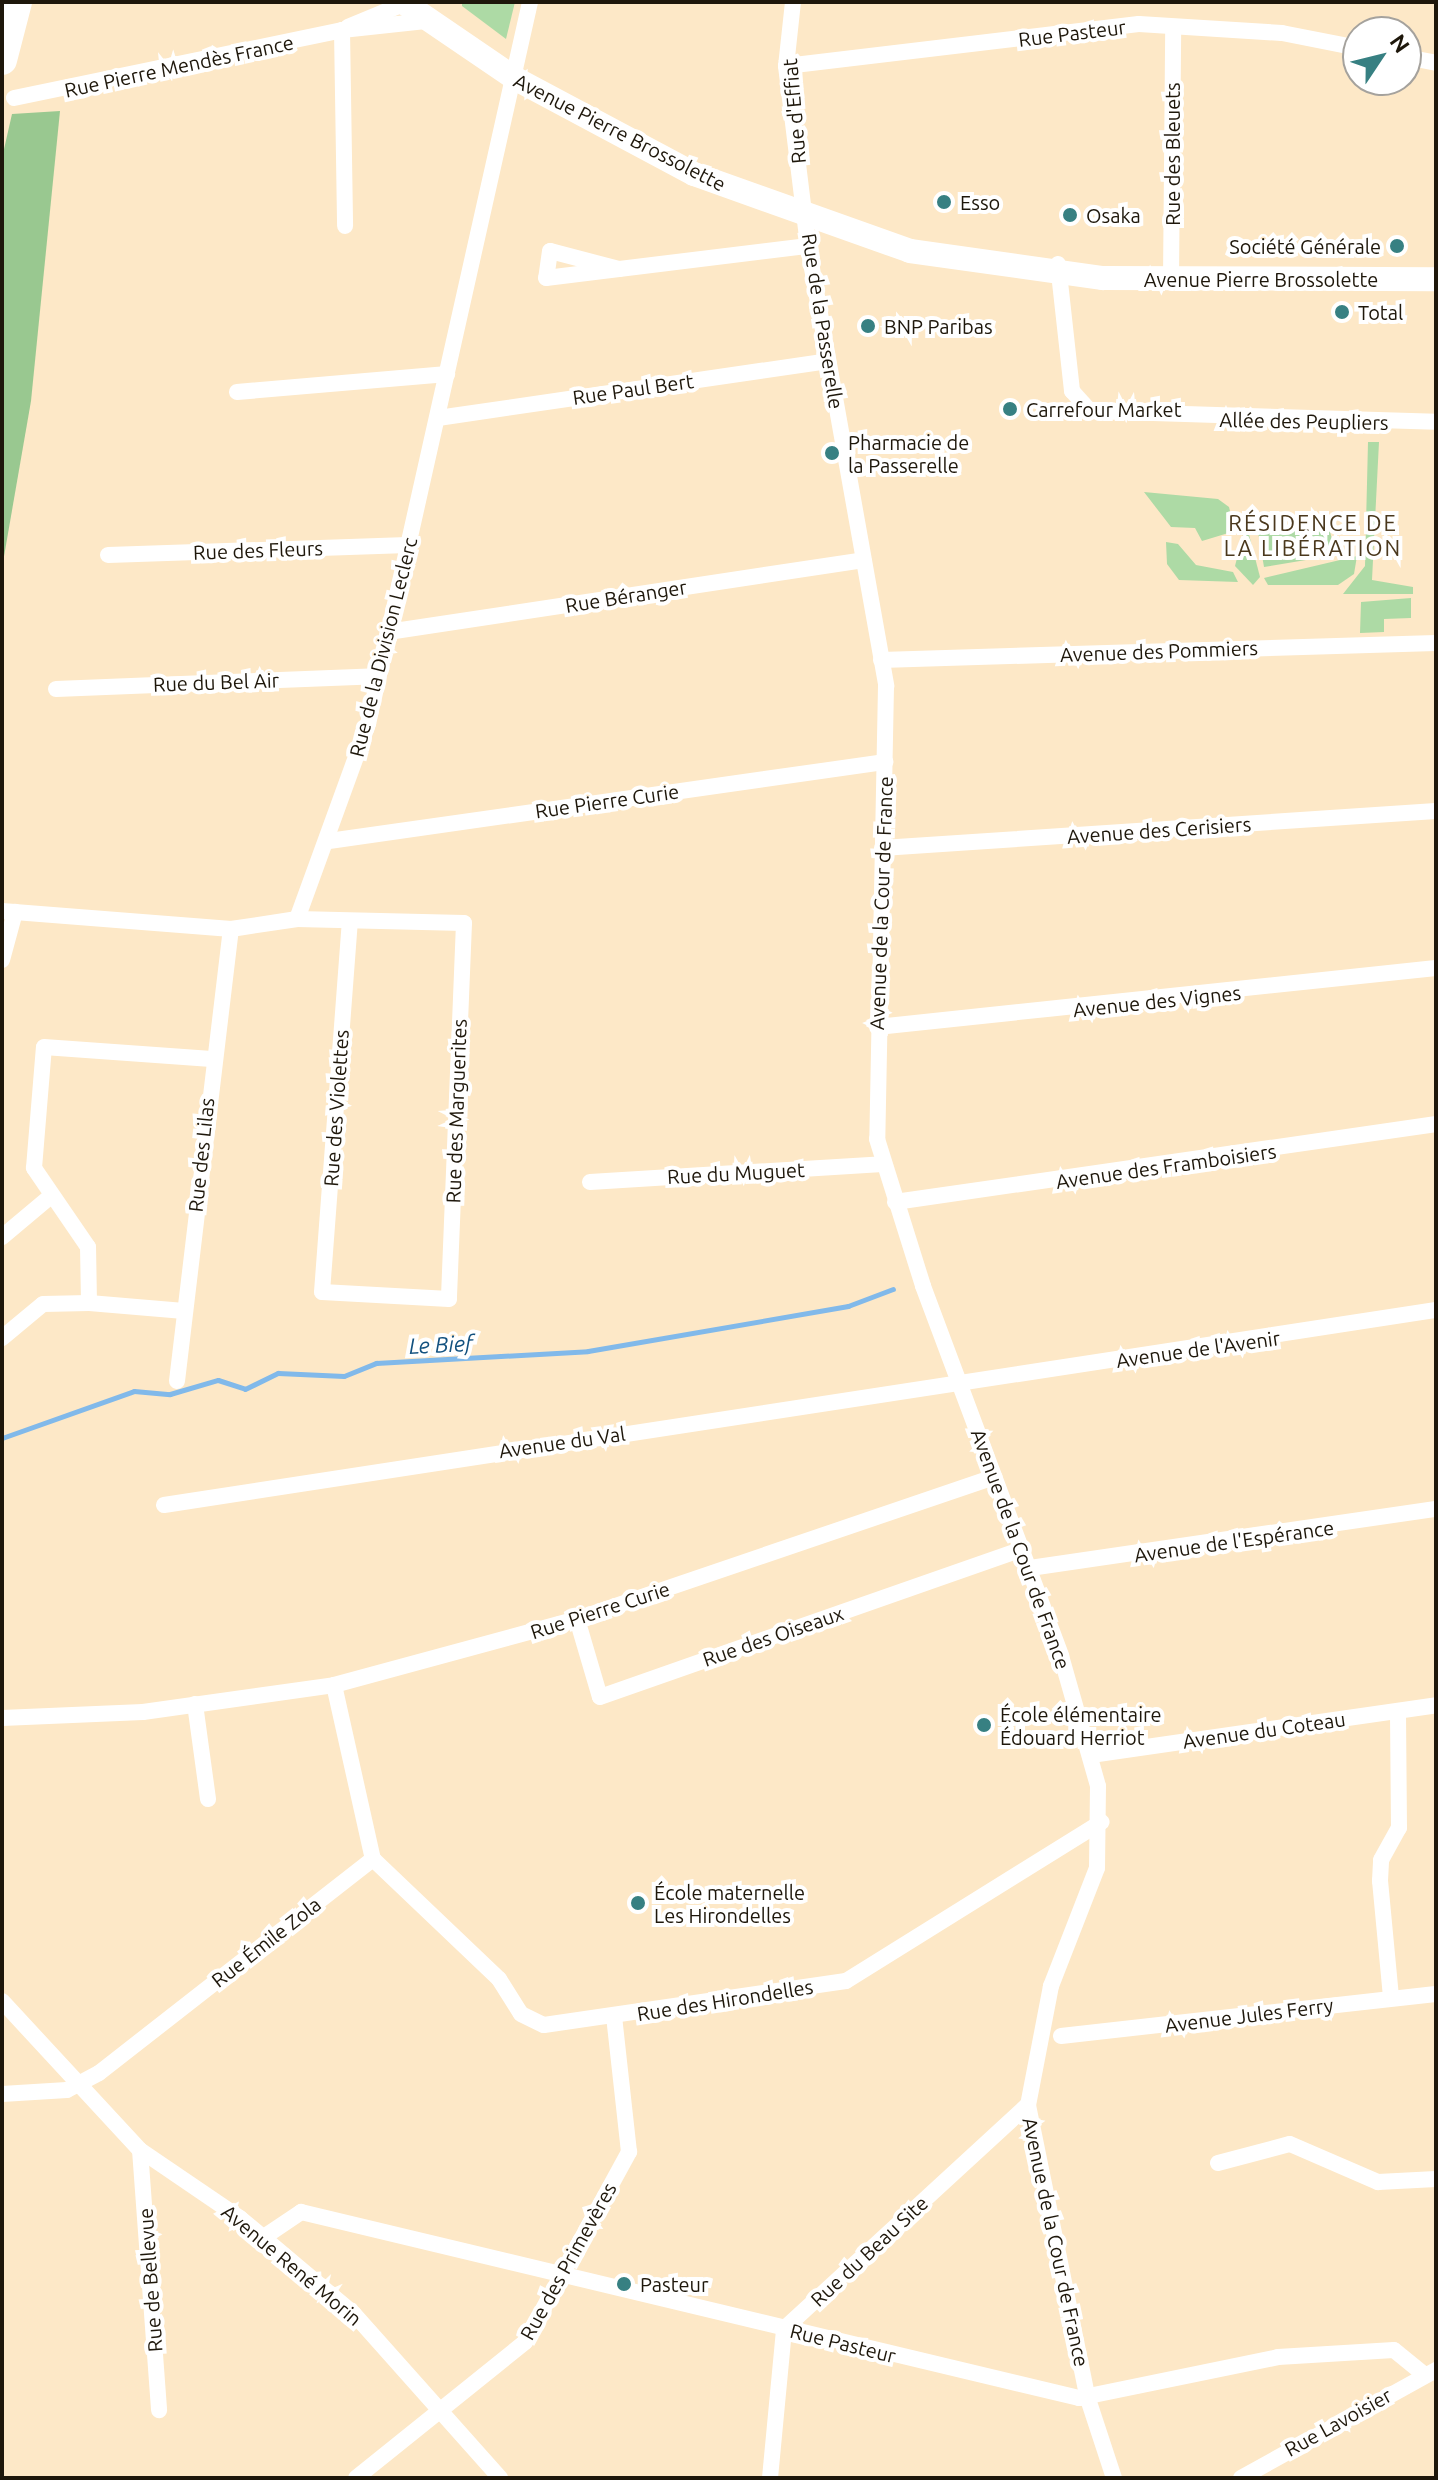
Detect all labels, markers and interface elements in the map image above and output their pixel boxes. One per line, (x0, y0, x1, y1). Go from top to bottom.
street label: Rue Pasteur (1017, 15, 1127, 51)
north arrow (1342, 16, 1422, 96)
text: N (1385, 29, 1415, 57)
street label: Rue Pierre Mendès France (62, 30, 296, 102)
street label: Rue d'Effiat (777, 57, 811, 165)
street label: Avenue Pierre Brossolette (510, 68, 730, 196)
street label: Rue des Bleuets (1160, 82, 1184, 226)
place label: Esso (960, 190, 1000, 214)
marker: Esso (935, 193, 953, 211)
place label: Osaka (1086, 203, 1141, 227)
marker: Osaka (1061, 206, 1079, 224)
street label: Rue de la Passerelle (797, 231, 849, 411)
place label: Société Générale (1229, 234, 1381, 258)
marker: Société Générale (1388, 237, 1406, 255)
street label: Avenue Pierre Brossolette (1144, 267, 1378, 291)
place label: Total (1358, 300, 1403, 324)
marker: Total (1333, 303, 1351, 321)
place label: BNP Paribas (884, 314, 993, 338)
marker: BNP Paribas (859, 317, 877, 335)
street label: Rue Paul Bert (571, 369, 695, 409)
place label: Carrefour Market (1026, 397, 1182, 421)
marker: Carrefour Market (1001, 400, 1019, 418)
street label: Allée des Peupliers (1219, 408, 1389, 434)
place label: Pharmacie de la Passerelle (848, 430, 969, 477)
marker: Pharmacie de la Passerelle (823, 444, 841, 462)
district label: RÉSIDENCE DE LA LIBÉRATION (1224, 509, 1402, 560)
street label: Rue de la Division Leclerc (344, 535, 422, 759)
street label: Rue des Fleurs (193, 536, 323, 564)
street label: Rue Béranger (564, 575, 688, 617)
street label: Avenue des Pommiers (1060, 636, 1258, 666)
street label: Rue du Bel Air (153, 668, 279, 696)
street label: Avenue de la Cour de France (865, 776, 897, 1030)
street label: Rue Pierre Curie (533, 779, 681, 823)
street label: Avenue des Cerisiers (1066, 812, 1252, 848)
street label: Avenue des Vignes (1072, 980, 1242, 1022)
street label: Rue des Marguerites (441, 1018, 471, 1204)
street label: Rue des Violettes (319, 1029, 353, 1187)
street label: Rue des Lilas (183, 1097, 219, 1213)
street label: Avenue des Framboisiers (1054, 1139, 1278, 1193)
street label: Rue du Muguet (667, 1157, 805, 1189)
street label: Avenue de l'Avenir (1114, 1326, 1282, 1372)
water label: Le Bief (408, 1329, 474, 1359)
street label: Avenue du Val (497, 1421, 627, 1463)
street label: Avenue de la Cour de France (966, 1426, 1076, 1672)
street label: Avenue de l'Espérance (1133, 1515, 1335, 1567)
street label: Rue Pierre Curie (527, 1576, 673, 1644)
street label: Rue des Oiseaux (699, 1601, 847, 1671)
place label: École élémentaire Édouard Herriot (1000, 1702, 1162, 1749)
street label: Avenue du Coteau (1181, 1707, 1347, 1753)
marker: École élémentaire Édouard Herriot (975, 1716, 993, 1734)
place label: École maternelle Les Hirondelles (654, 1880, 805, 1927)
street label: Rue Émile Zola (207, 1892, 325, 1992)
marker: École maternelle Les Hirondelles (629, 1894, 647, 1912)
street label: Rue des Hirondelles (635, 1974, 815, 2026)
street label: Avenue Jules Ferry (1163, 1993, 1335, 2037)
street label: Avenue de la Cour de France (1018, 2115, 1094, 2369)
street label: Rue des Primevères (515, 2178, 621, 2344)
street label: Rue du Beau Site (805, 2191, 933, 2311)
street label: Avenue René Morin (217, 2199, 367, 2331)
street label: Rue de Bellevue (133, 2207, 167, 2353)
place label: Pasteur (640, 2272, 709, 2296)
marker: Pasteur (615, 2275, 633, 2293)
street label: Rue Pasteur (788, 2318, 898, 2368)
street label: Rue Lavoisier (1280, 2383, 1396, 2461)

